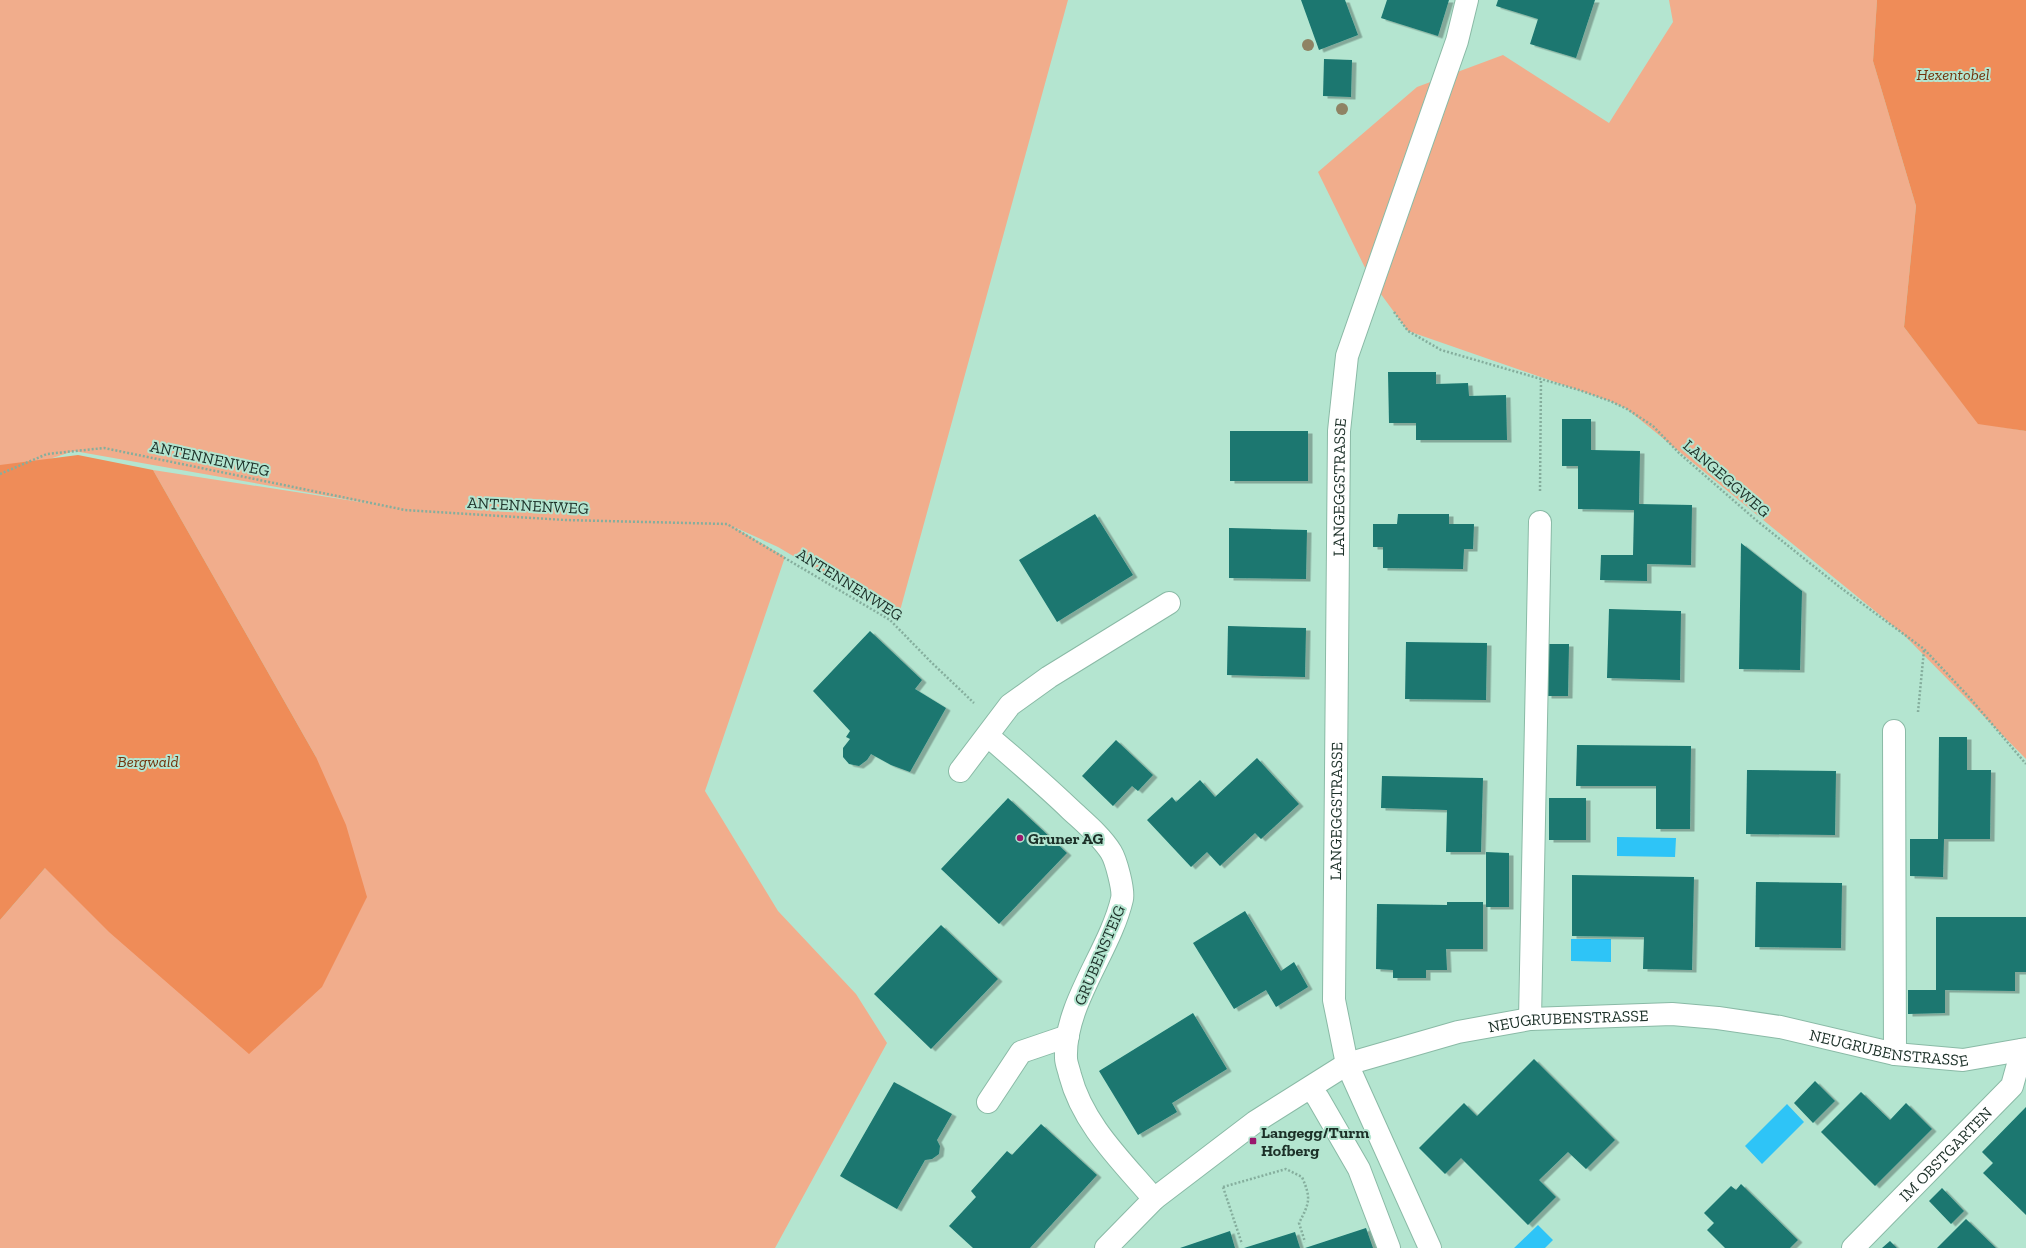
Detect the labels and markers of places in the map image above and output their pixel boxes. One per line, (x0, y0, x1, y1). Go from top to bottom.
place label: Gruner AG (1028, 829, 1103, 848)
marker: Gruner AG (1015, 833, 1025, 843)
place label: Langegg/Turm Hofberg (1261, 1123, 1369, 1160)
marker: Langegg/Turm Hofberg (1248, 1136, 1258, 1146)

